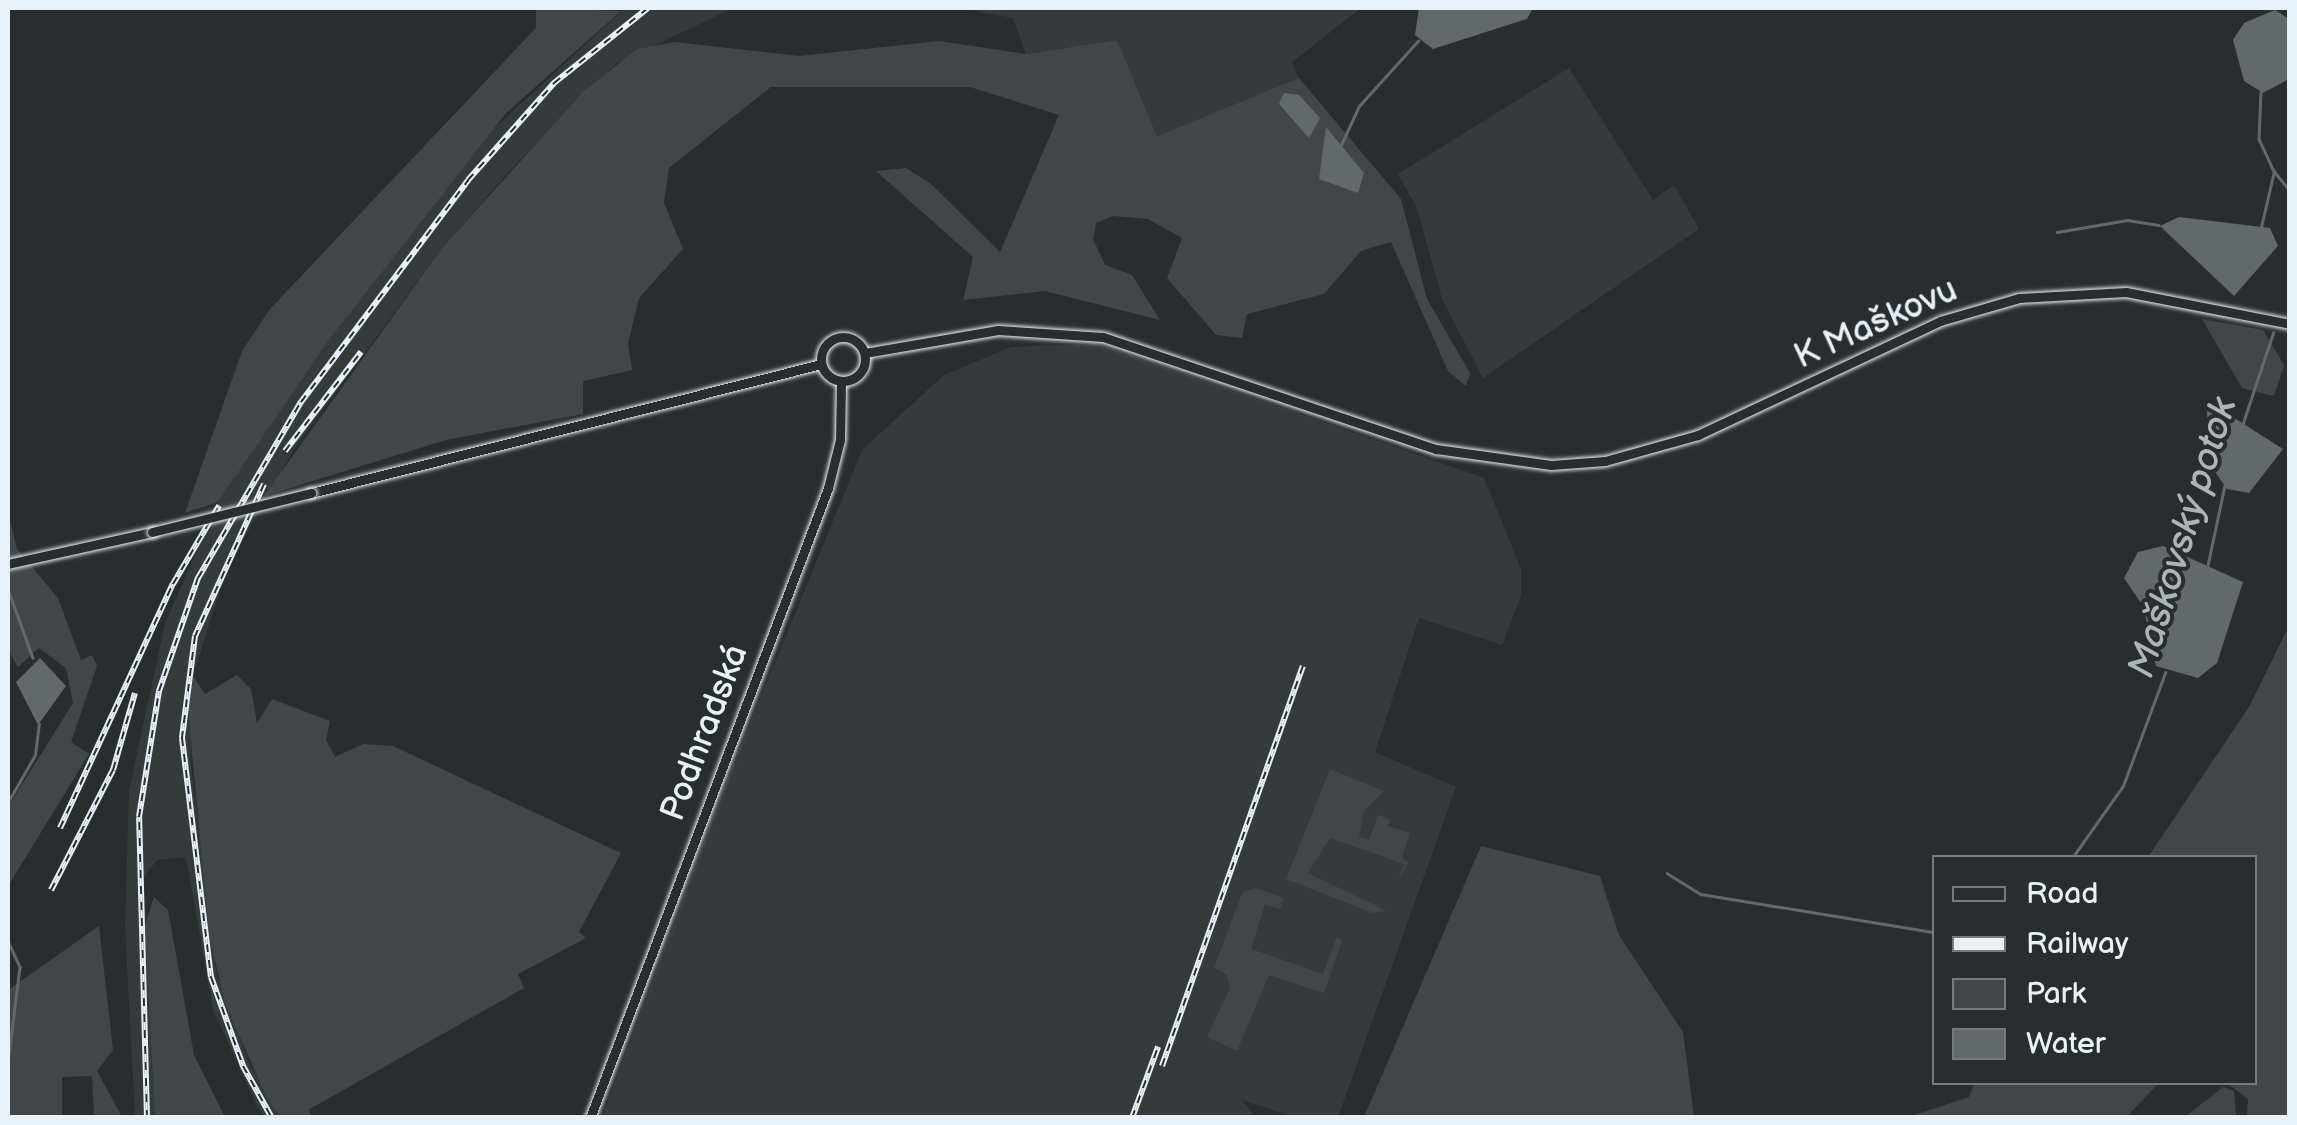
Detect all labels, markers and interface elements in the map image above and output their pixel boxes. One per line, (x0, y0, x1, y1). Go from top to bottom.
street label: K Maškovu (1788, 269, 1964, 379)
water label: Maškovský potok (2118, 391, 2248, 685)
street label: Podhradská (652, 639, 758, 827)
legend (1932, 855, 2257, 1085)
text: Road (2026, 876, 2099, 912)
text: Railway (2026, 926, 2128, 962)
text: Park (2026, 976, 2086, 1012)
text: Water (2026, 1026, 2106, 1062)

